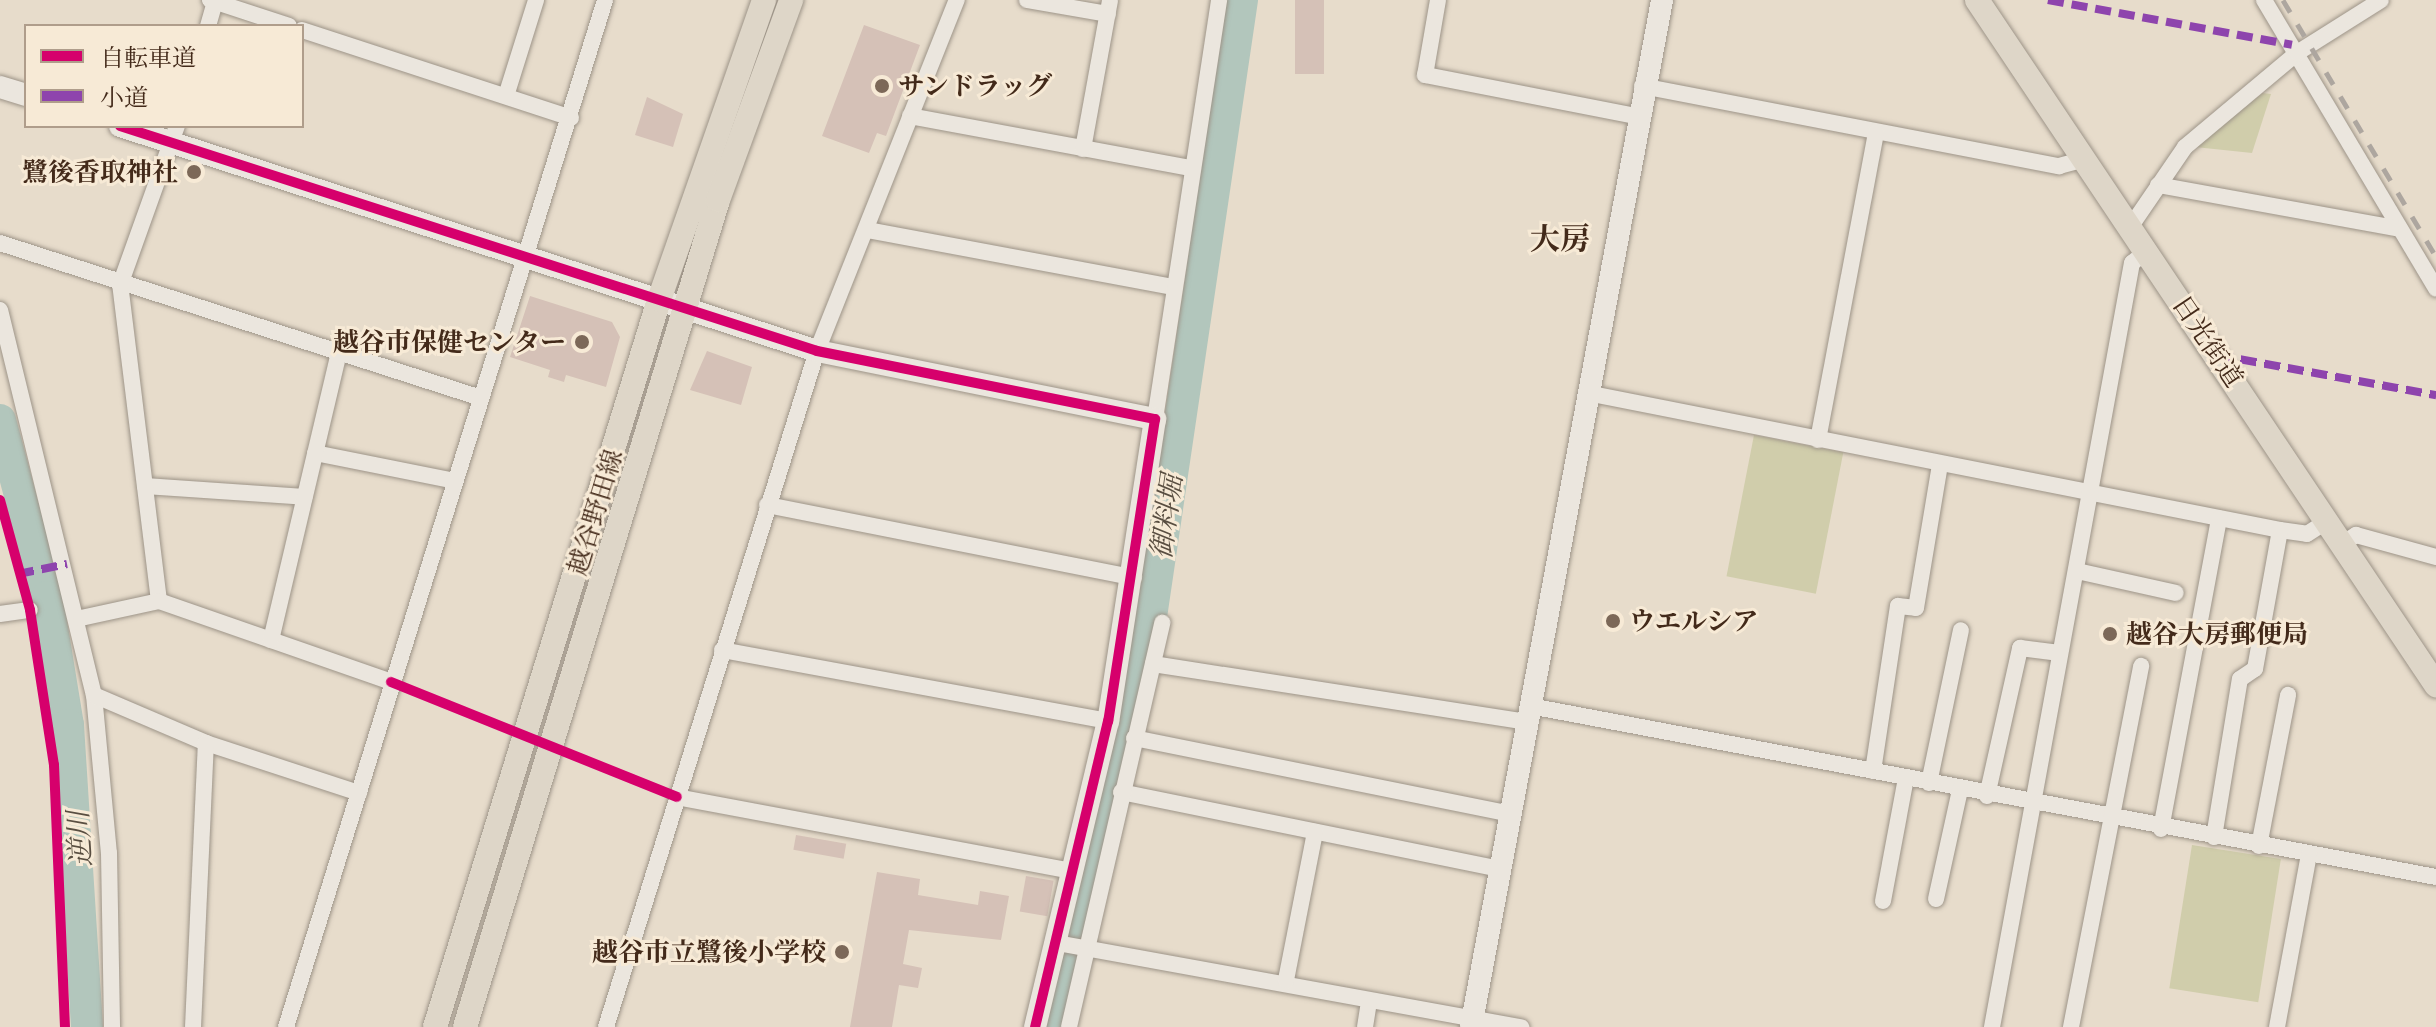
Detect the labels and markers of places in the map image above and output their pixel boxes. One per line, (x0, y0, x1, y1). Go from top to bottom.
place label: サンドラッグ (898, 70, 1054, 102)
marker: サンドラッグ (873, 77, 891, 95)
place label: 鷺後香取神社 (22, 156, 178, 188)
marker: 鷺後香取神社 (185, 163, 203, 181)
place label: 越谷市保健センター (332, 326, 566, 358)
marker: 越谷市保健センター (573, 333, 591, 351)
place label: ウエルシア (1629, 605, 1759, 637)
marker: ウエルシア (1604, 612, 1622, 630)
place label: 越谷大房郵便局 (2126, 618, 2308, 650)
marker: 越谷大房郵便局 (2101, 625, 2119, 643)
place label: 越谷市立鷺後小学校 (592, 936, 826, 968)
marker: 越谷市立鷺後小学校 (833, 943, 851, 961)

